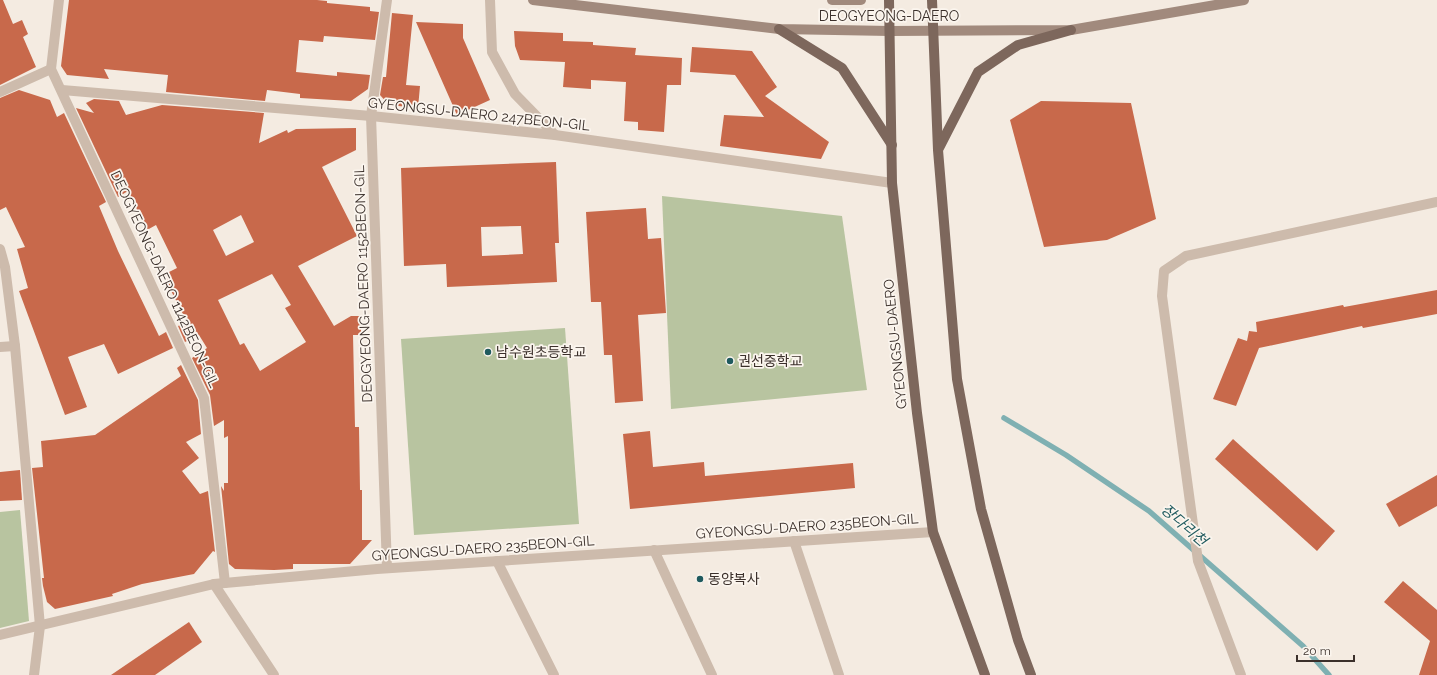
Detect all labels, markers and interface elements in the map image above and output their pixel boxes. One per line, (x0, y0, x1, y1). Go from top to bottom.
street label: DEOGYEONG-DAERO (819, 8, 959, 24)
street label: GYEONGSU-DAERO 247BEON-GIL (367, 94, 591, 134)
street label: DEOGYEONG-DAERO 1152BEON-GIL (351, 165, 375, 403)
street label: DEOGYEONG-DAERO 1142BEON-GIL (108, 168, 222, 390)
street label: GYEONGSU-DAERO (880, 278, 910, 410)
place label: 남수원초등학교 (496, 344, 586, 360)
marker: 남수원초등학교 (483, 347, 493, 357)
place label: 권선중학교 (738, 353, 803, 369)
marker: 권선중학교 (725, 356, 735, 366)
water label: 장다리천 (1157, 500, 1212, 551)
street label: GYEONGSU-DAERO 235BEON-GIL (695, 510, 919, 542)
street label: GYEONGSU-DAERO 235BEON-GIL (371, 532, 595, 564)
place label: 동양복사 (708, 571, 760, 587)
marker: 동양복사 (695, 574, 705, 584)
scale bar (1297, 637, 1354, 663)
text: 20 m (1303, 644, 1331, 658)

